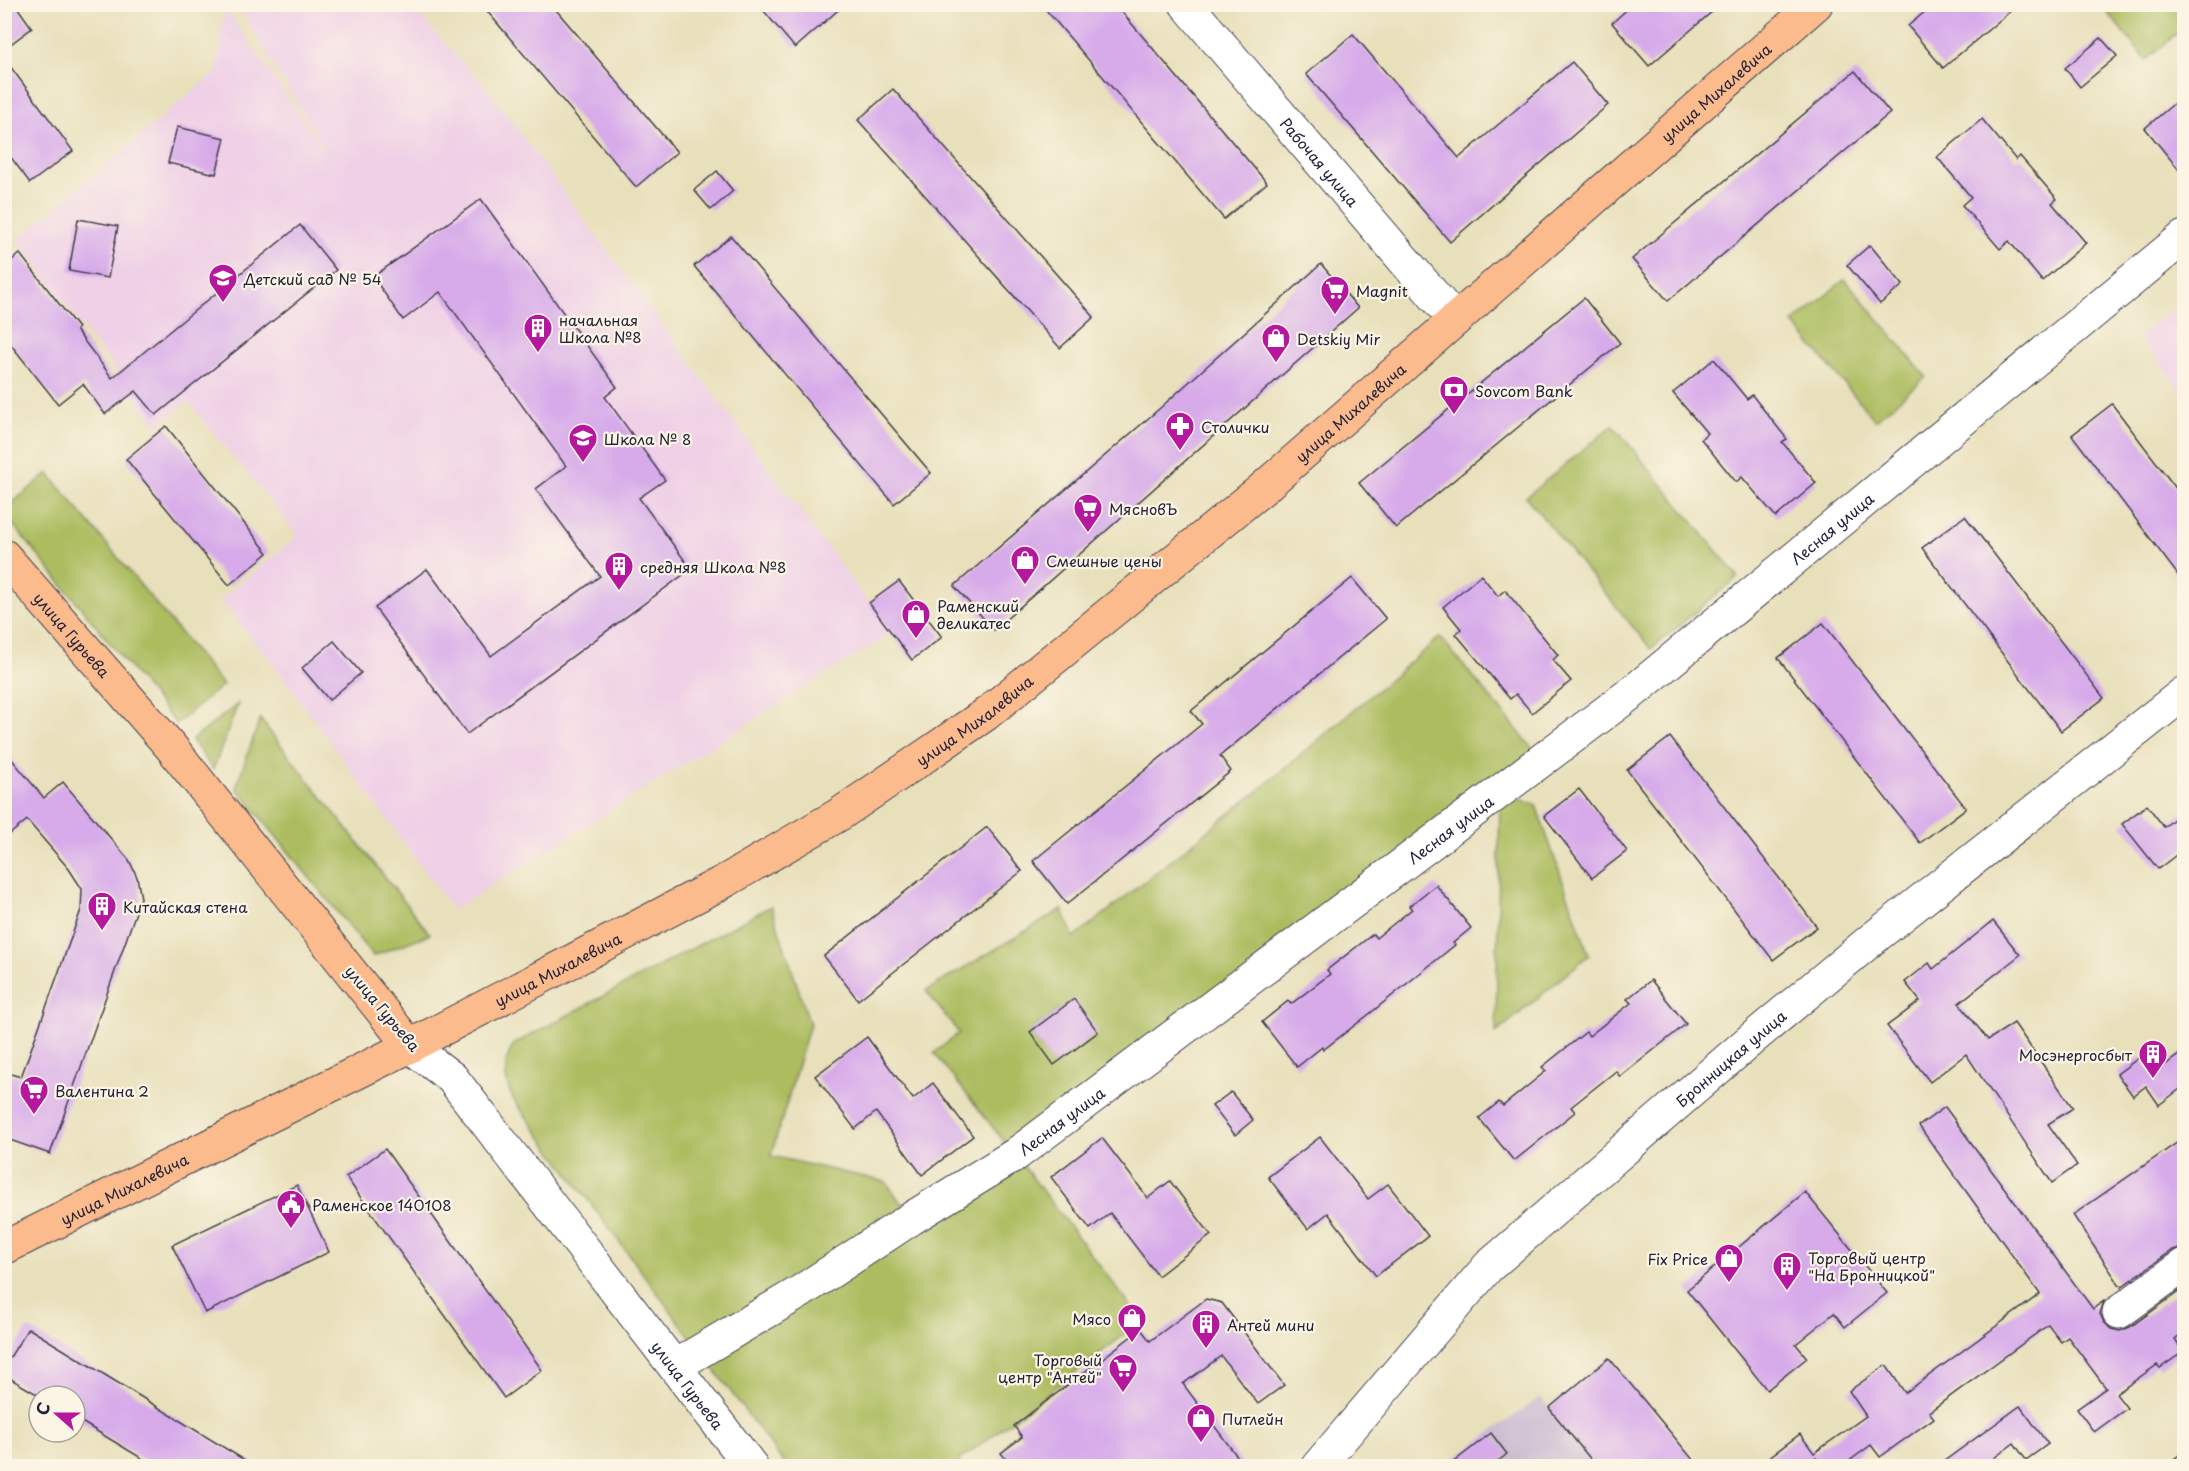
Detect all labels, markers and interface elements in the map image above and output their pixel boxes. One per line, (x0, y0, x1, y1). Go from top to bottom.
street label: улица Михалевича (1655, 37, 1776, 147)
street label: Рабочая улица (1276, 112, 1365, 212)
school or university icon: Детский сад № 54 (207, 262, 239, 304)
place label: Детский сад № 54 (243, 267, 382, 290)
supermarket icon: Magnit (1319, 274, 1351, 316)
place label: Magnit (1356, 279, 1408, 302)
place label: начальная Школа №8 (559, 308, 642, 348)
building icon: начальная Школа №8 (522, 312, 554, 354)
shop icon: Detskiy Mir (1260, 322, 1292, 364)
place label: Detskiy Mir (1297, 327, 1381, 350)
street label: улица Михалевича (1290, 357, 1411, 467)
bank icon: Sovcom Bank (1438, 374, 1470, 416)
place label: Sovcom Bank (1475, 379, 1573, 402)
pharmacy icon: Столички (1164, 410, 1196, 452)
place label: Столички (1201, 415, 1270, 438)
school or university icon: Школа № 8 (567, 422, 599, 464)
place label: Школа № 8 (604, 427, 691, 450)
street label: Лесная улица (1785, 486, 1879, 569)
supermarket icon: МясновЪ (1072, 492, 1104, 534)
place label: МясновЪ (1109, 497, 1178, 520)
shop icon: Смешные цены (1009, 544, 1041, 586)
place label: Смешные цены (1046, 549, 1162, 572)
building icon: средняя Школа №8 (603, 550, 635, 592)
place label: средняя Школа №8 (640, 555, 786, 578)
street label: улица Гурьева (29, 587, 117, 682)
place label: Раменский деликатес (937, 594, 1019, 634)
shop icon: Раменский деликатес (900, 598, 932, 640)
street label: улица Михалевича (911, 669, 1038, 771)
street label: Лесная улица (1402, 789, 1498, 869)
building icon: Китайская стена (86, 890, 118, 932)
place label: Китайская стена (123, 895, 248, 918)
street label: улица Михалевича (490, 926, 626, 1012)
street label: улица Гурьева (340, 960, 426, 1057)
street label: Бронницкая улица (1670, 1003, 1791, 1112)
building icon: Мосэнергосбыт (2137, 1038, 2169, 1080)
place label: Мосэнергосбыт (2019, 1043, 2133, 1066)
supermarket icon: Валентина 2 (18, 1074, 50, 1116)
place label: Валентина 2 (55, 1079, 149, 1102)
street label: Лесная улица (1013, 1080, 1109, 1160)
street label: улица Михалевича (56, 1146, 192, 1230)
public building icon: Раменское 140108 (275, 1188, 307, 1230)
place label: Раменское 140108 (312, 1193, 452, 1216)
shop icon: Fix Price (1713, 1242, 1745, 1284)
place label: Торговый центр "На Бронницкой" (1808, 1246, 1935, 1286)
place label: Fix Price (1647, 1247, 1708, 1270)
building icon: Торговый центр "На Бронницкой" (1771, 1250, 1803, 1292)
shop icon: Мясо (1116, 1302, 1148, 1344)
place label: Мясо (1072, 1307, 1111, 1330)
building icon: Антей мини (1190, 1308, 1222, 1350)
place label: Антей мини (1227, 1313, 1315, 1336)
street label: улица Гурьева (647, 1336, 730, 1434)
place label: Торговый центр "Антей" (998, 1348, 1102, 1388)
supermarket icon: Торговый центр "Антей" (1107, 1352, 1139, 1394)
north arrow (27, 1384, 87, 1444)
text: С (29, 1398, 55, 1418)
shop icon: Питлейн (1185, 1402, 1217, 1444)
place label: Питлейн (1222, 1407, 1284, 1430)

